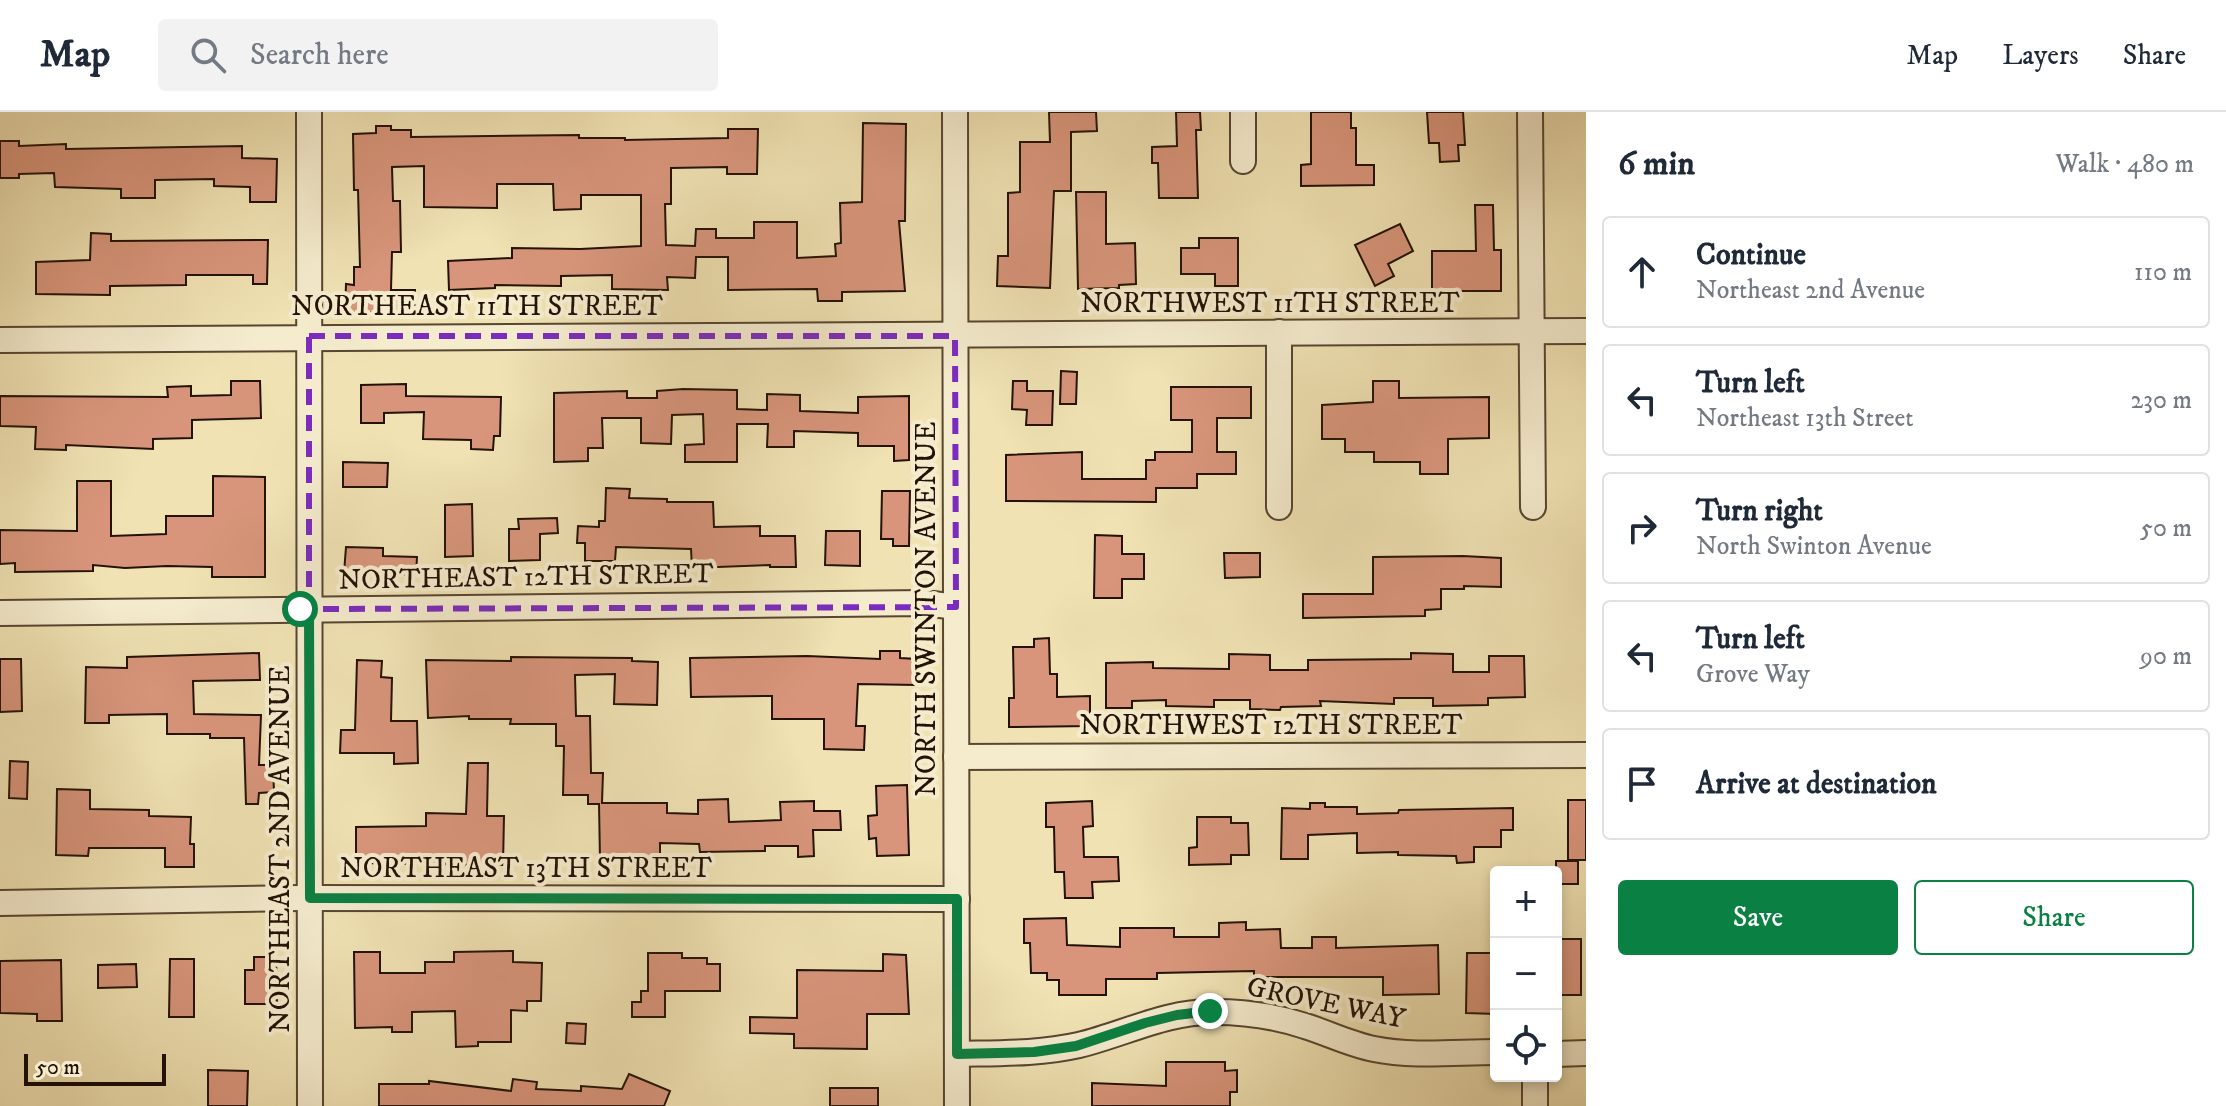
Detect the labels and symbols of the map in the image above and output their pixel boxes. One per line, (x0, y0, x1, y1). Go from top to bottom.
street label: NORTHWEST 11TH STREET (1080, 286, 1460, 321)
street label: NORTHEAST 11TH STREET (291, 289, 663, 324)
street label: NORTH SWINTON AVENUE (909, 421, 944, 797)
street label: NORTHEAST 12TH STREET (338, 556, 714, 598)
route start (282, 591, 318, 627)
street label: NORTHEAST 2ND AVENUE (263, 665, 298, 1033)
street label: NORTHWEST 12TH STREET (1079, 708, 1463, 743)
street label: NORTHEAST 13TH STREET (340, 851, 712, 886)
street label: GROVE WAY (1244, 969, 1409, 1037)
route end (1192, 993, 1228, 1029)
scale bar (24, 1050, 166, 1086)

